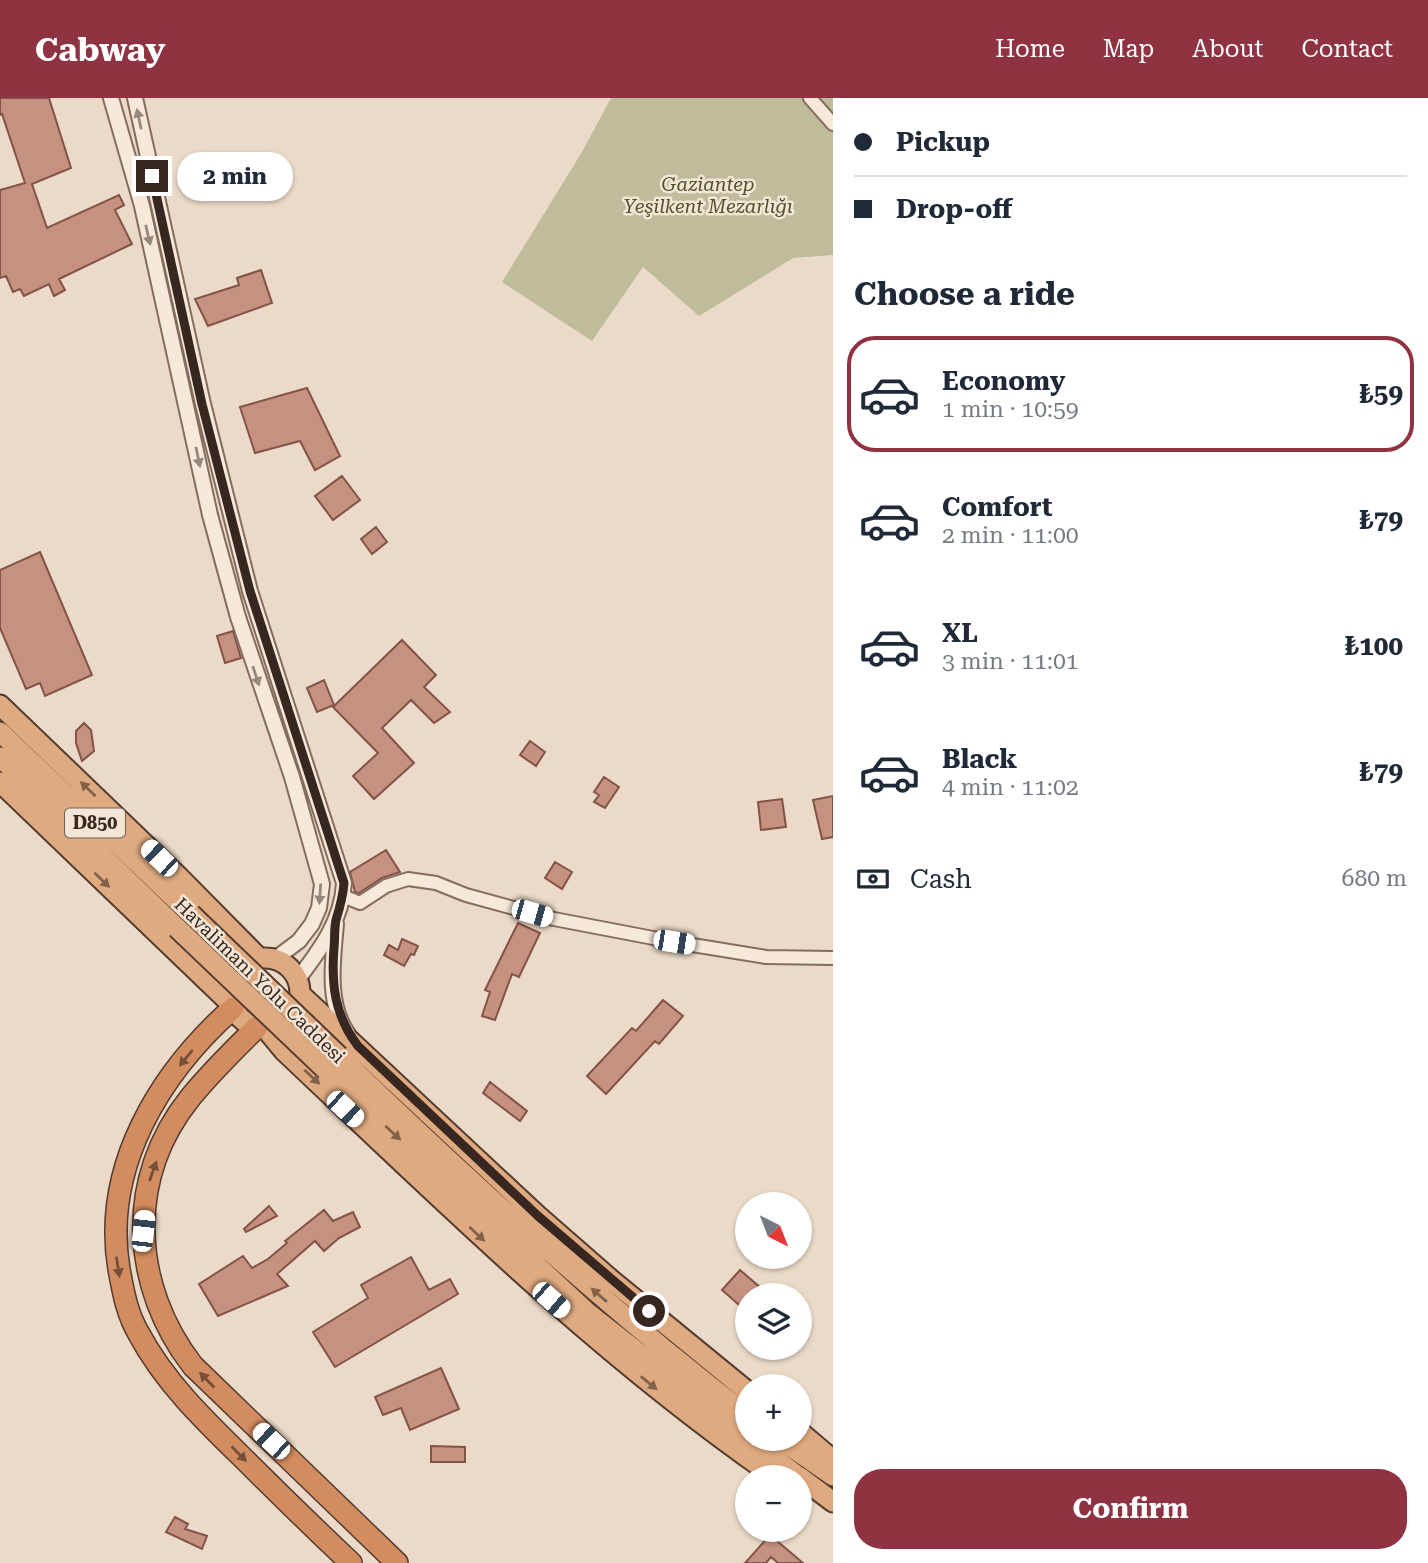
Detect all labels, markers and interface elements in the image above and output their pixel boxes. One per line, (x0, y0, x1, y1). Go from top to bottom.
text: Cabway (35, 30, 165, 69)
text: Home (995, 35, 1065, 63)
text: Map (1103, 35, 1154, 63)
text: About (1192, 35, 1263, 63)
text: Contact (1301, 35, 1393, 63)
one-way arrow (134, 108, 145, 130)
text: Pickup (896, 127, 990, 157)
callout: 2 min (176, 152, 292, 200)
route end (136, 160, 168, 192)
text: 2 min (203, 163, 267, 190)
park label: Gaziantep Yeşilkent Mezarlığı (623, 173, 793, 218)
text: Drop-off (896, 194, 1012, 224)
one-way arrow (143, 224, 154, 246)
text: Choose a ride (854, 275, 1075, 313)
icon: car (858, 363, 921, 426)
text: Economy (942, 366, 1065, 396)
text: ₺59 (1359, 379, 1403, 409)
text: 1 min · 10:59 (942, 396, 1079, 423)
one-way arrow (192, 446, 203, 468)
icon: car (858, 489, 921, 552)
text: Comfort (942, 492, 1052, 522)
text: ₺79 (1359, 505, 1403, 535)
text: 2 min · 11:00 (942, 522, 1079, 549)
icon: car (858, 615, 921, 678)
text: XL (942, 618, 978, 648)
text: ₺100 (1345, 631, 1403, 661)
text: 3 min · 11:01 (942, 648, 1079, 675)
one-way arrow (252, 666, 262, 687)
icon: car (858, 741, 921, 804)
text: Black (942, 744, 1017, 774)
text: ₺79 (1359, 757, 1403, 787)
text: 4 min · 11:02 (942, 774, 1079, 801)
one-way arrow (80, 782, 97, 798)
road number: D850 (65, 808, 125, 838)
car (137, 836, 182, 880)
icon: cash (854, 860, 892, 898)
text: Cash (910, 864, 972, 894)
text: 680 m (1342, 865, 1407, 892)
one-way arrow (93, 872, 110, 888)
one-way arrow (314, 883, 325, 905)
street label: Havalimanı Yolu Caddesi (170, 893, 350, 1068)
car (509, 897, 556, 929)
car (652, 928, 697, 956)
one-way arrow (179, 1049, 194, 1066)
one-way arrow (303, 1069, 320, 1085)
car (323, 1087, 368, 1131)
one-way arrow (384, 1125, 401, 1141)
one-way arrow (148, 1160, 159, 1181)
north arrow (735, 1192, 812, 1269)
map controls (735, 1192, 812, 1542)
car (131, 1209, 156, 1253)
one-way arrow (468, 1225, 485, 1241)
one-way arrow (113, 1256, 124, 1278)
car (529, 1278, 574, 1322)
button: layers (735, 1283, 812, 1360)
one-way arrow (590, 1288, 607, 1303)
route start (633, 1295, 665, 1327)
one-way arrow (199, 1372, 215, 1389)
button: + (735, 1374, 812, 1451)
one-way arrow (640, 1375, 657, 1390)
car (249, 1419, 294, 1463)
one-way arrow (230, 1445, 246, 1462)
button: − (735, 1465, 812, 1542)
button: Confirm (854, 1469, 1407, 1549)

